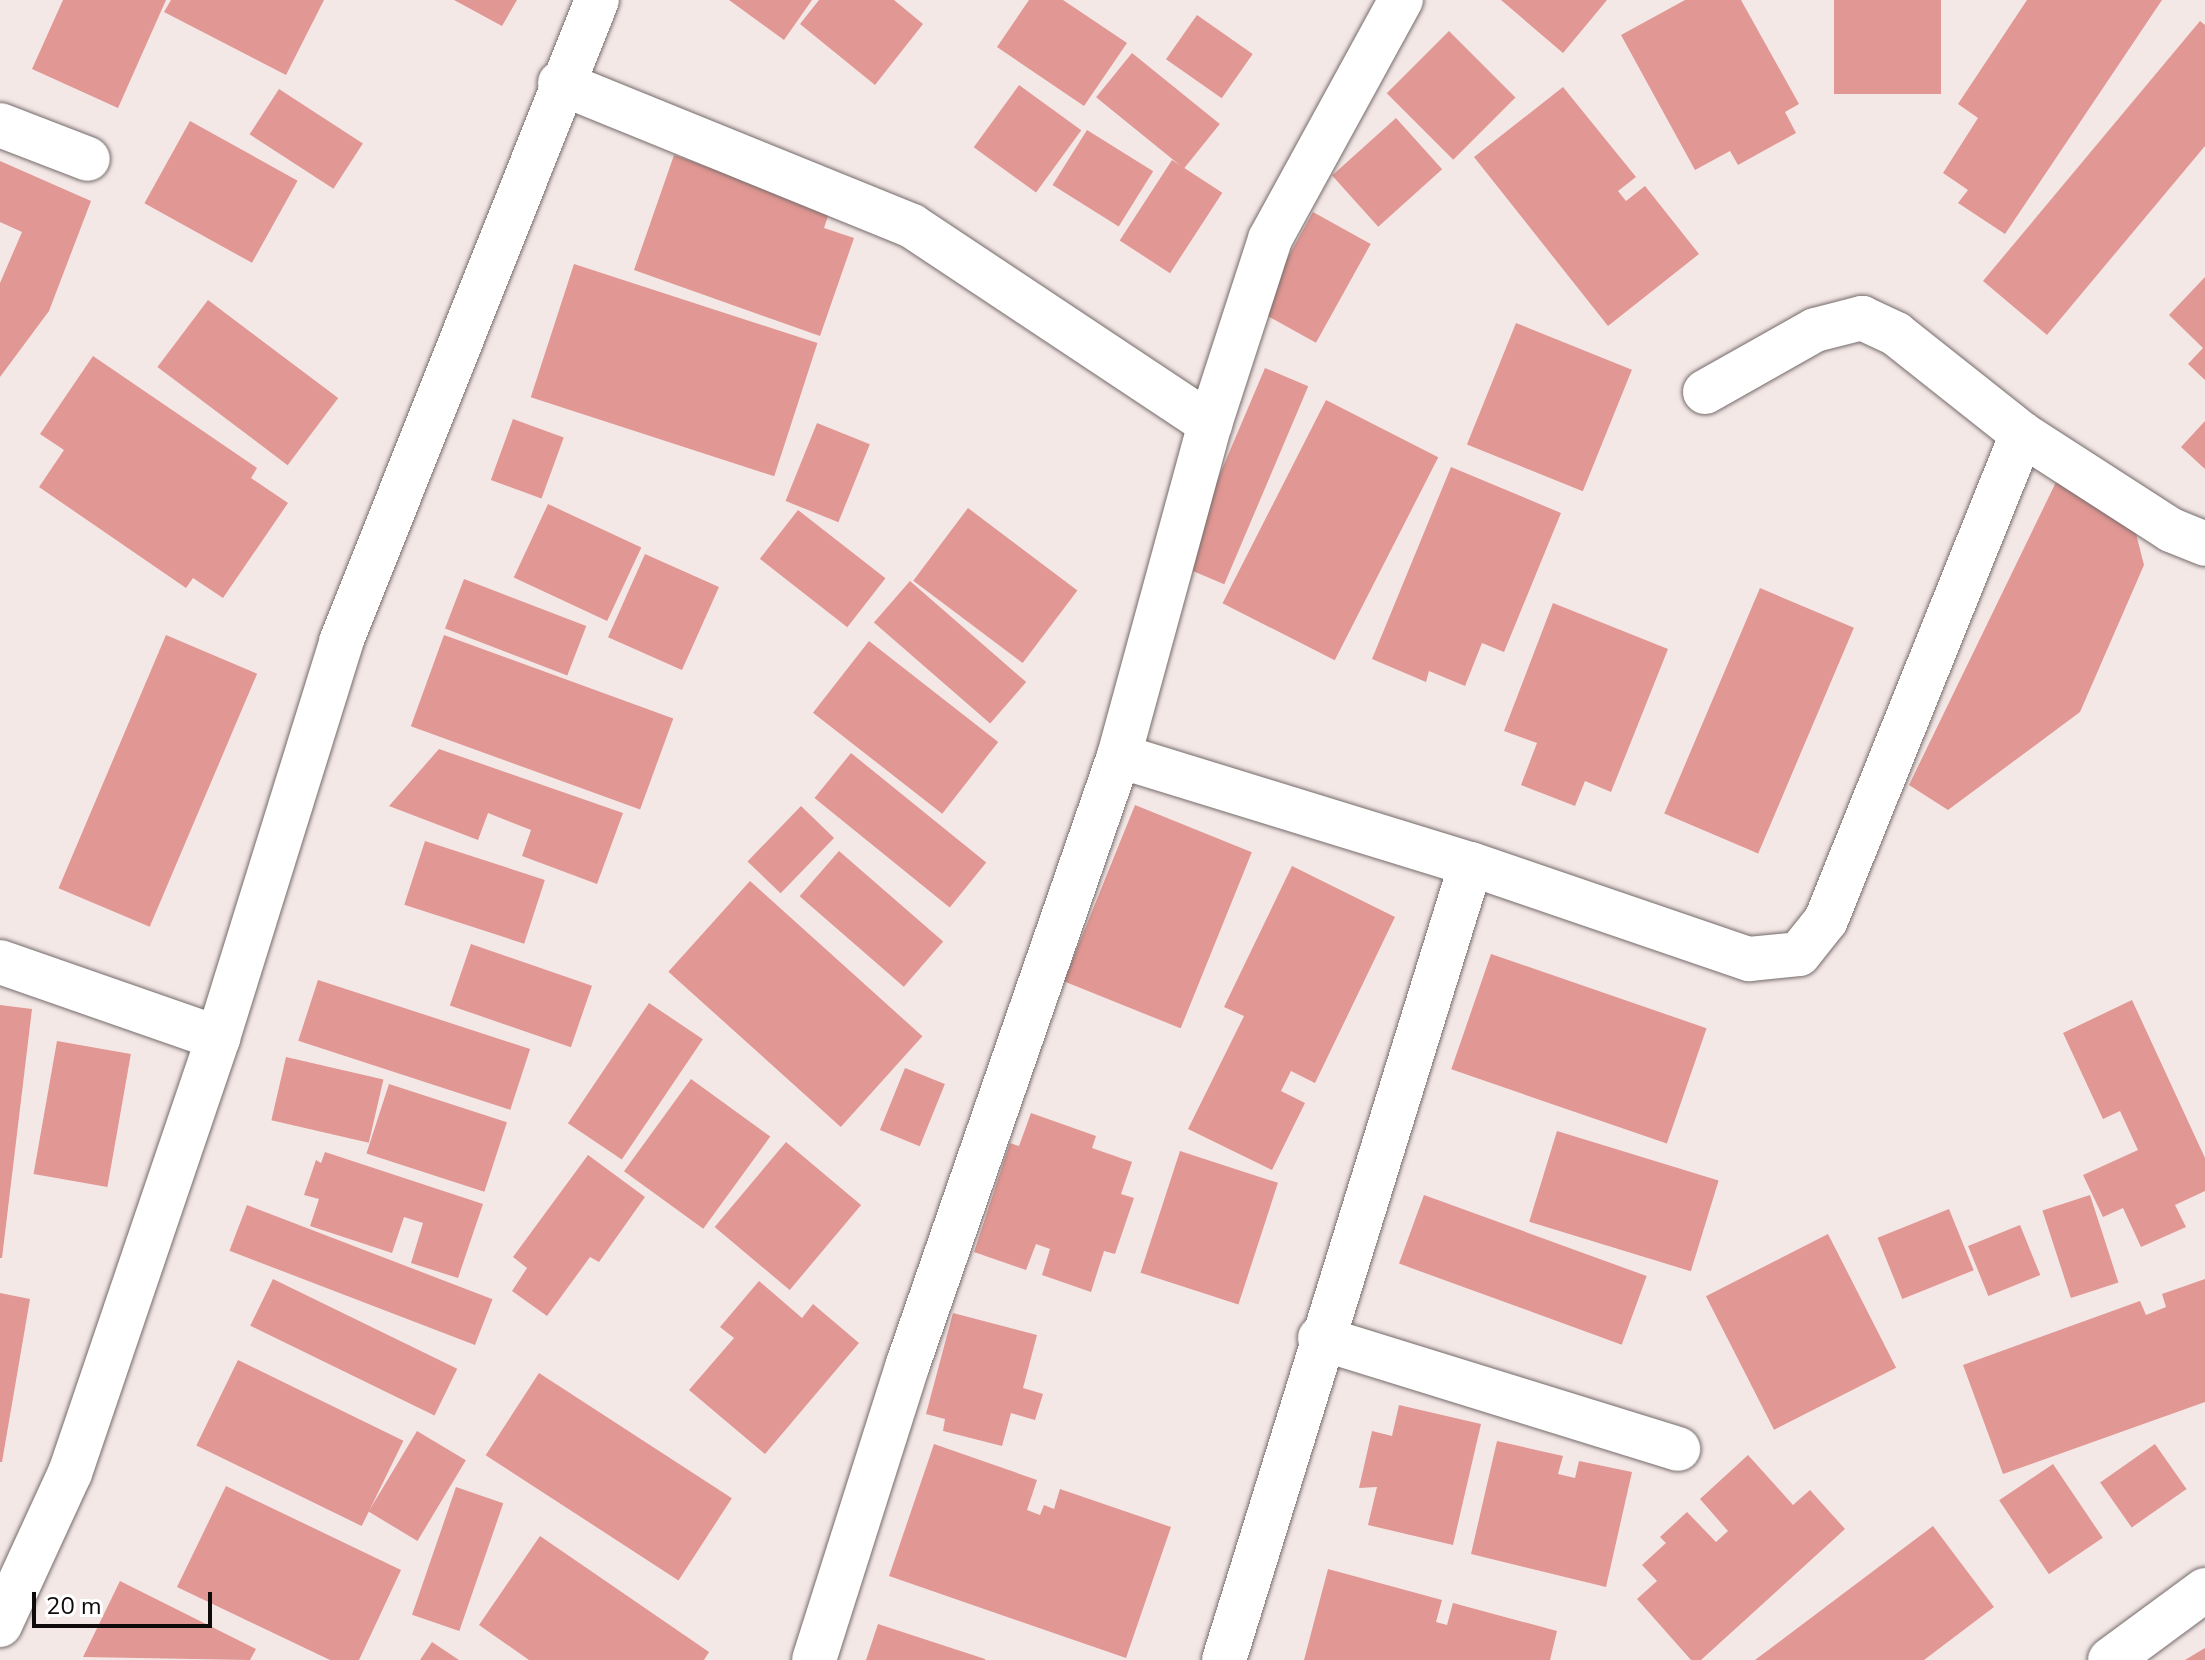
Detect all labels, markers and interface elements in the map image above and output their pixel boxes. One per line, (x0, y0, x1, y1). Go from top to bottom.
scale bar (36, 1576, 216, 1626)
text: 20 m (46, 1590, 102, 1622)

